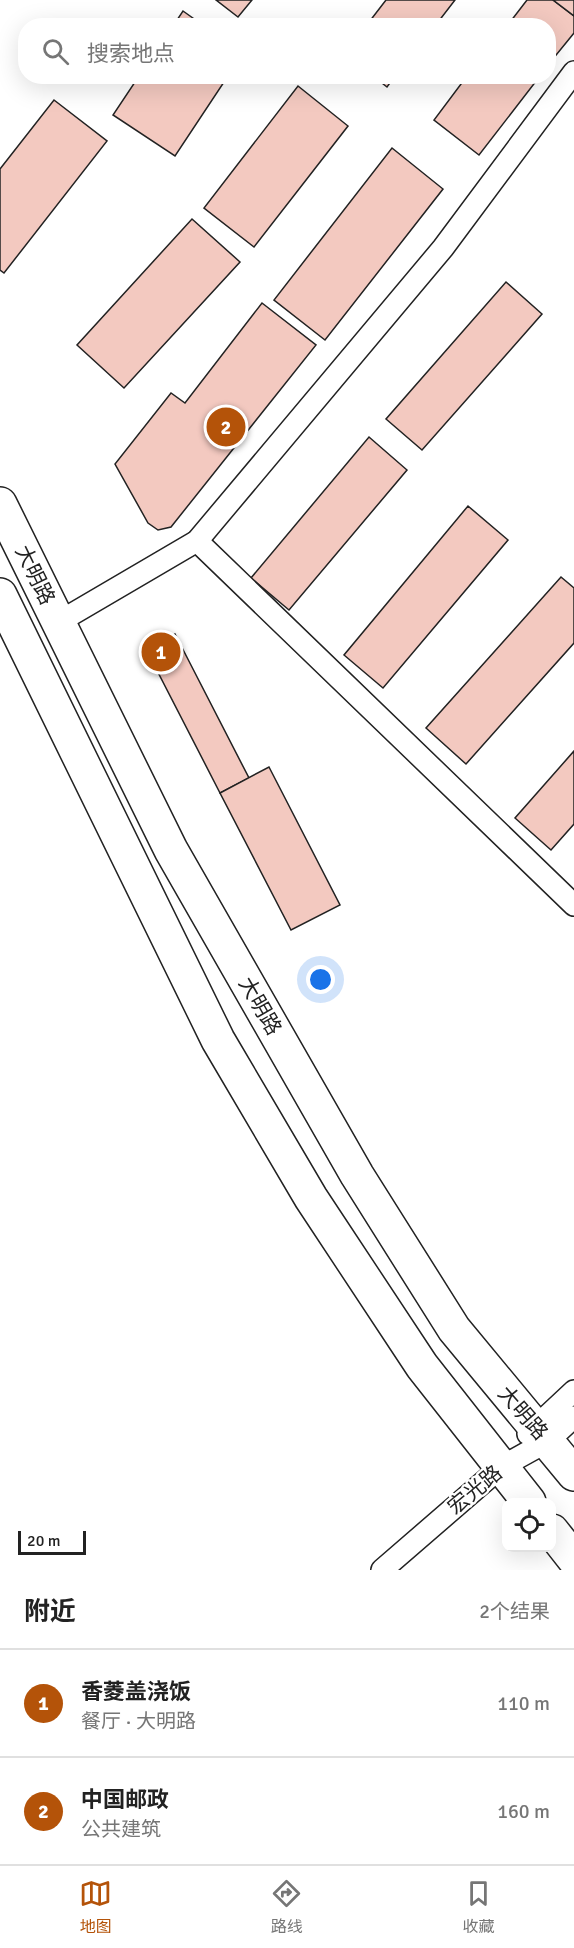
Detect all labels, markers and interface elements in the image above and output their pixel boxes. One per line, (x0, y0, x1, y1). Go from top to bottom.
search box (18, 18, 556, 84)
icon: search (39, 35, 72, 68)
text: 搜索地点 (87, 40, 175, 67)
pin: 2 (206, 404, 246, 450)
street label: 大明路 (10, 541, 60, 609)
pin: 1 (142, 630, 180, 674)
your location (306, 965, 335, 994)
street label: 大明路 (233, 972, 287, 1040)
street label: 大明路 (493, 1381, 553, 1445)
street label: 宏光路 (443, 1460, 507, 1520)
map controls (502, 1498, 556, 1552)
button: locate (502, 1498, 556, 1552)
scale bar (18, 1528, 86, 1556)
text: 20 m (27, 1531, 61, 1551)
text: 附近 (24, 1596, 76, 1628)
text: 2个结果 (479, 1599, 550, 1624)
text: 香菱盖浇饭 (81, 1678, 191, 1705)
text: 1 (38, 1691, 49, 1716)
text: 110 m (497, 1691, 550, 1716)
text: 餐厅 · 大明路 (81, 1709, 196, 1734)
text: 中国邮政 (81, 1786, 169, 1813)
text: 2 (38, 1799, 49, 1824)
text: 160 m (497, 1799, 550, 1824)
text: 公共建筑 (81, 1817, 161, 1842)
tab: 地图 (79, 1877, 112, 1937)
tab: 路线 (270, 1877, 303, 1937)
tab: 收藏 (462, 1877, 495, 1937)

